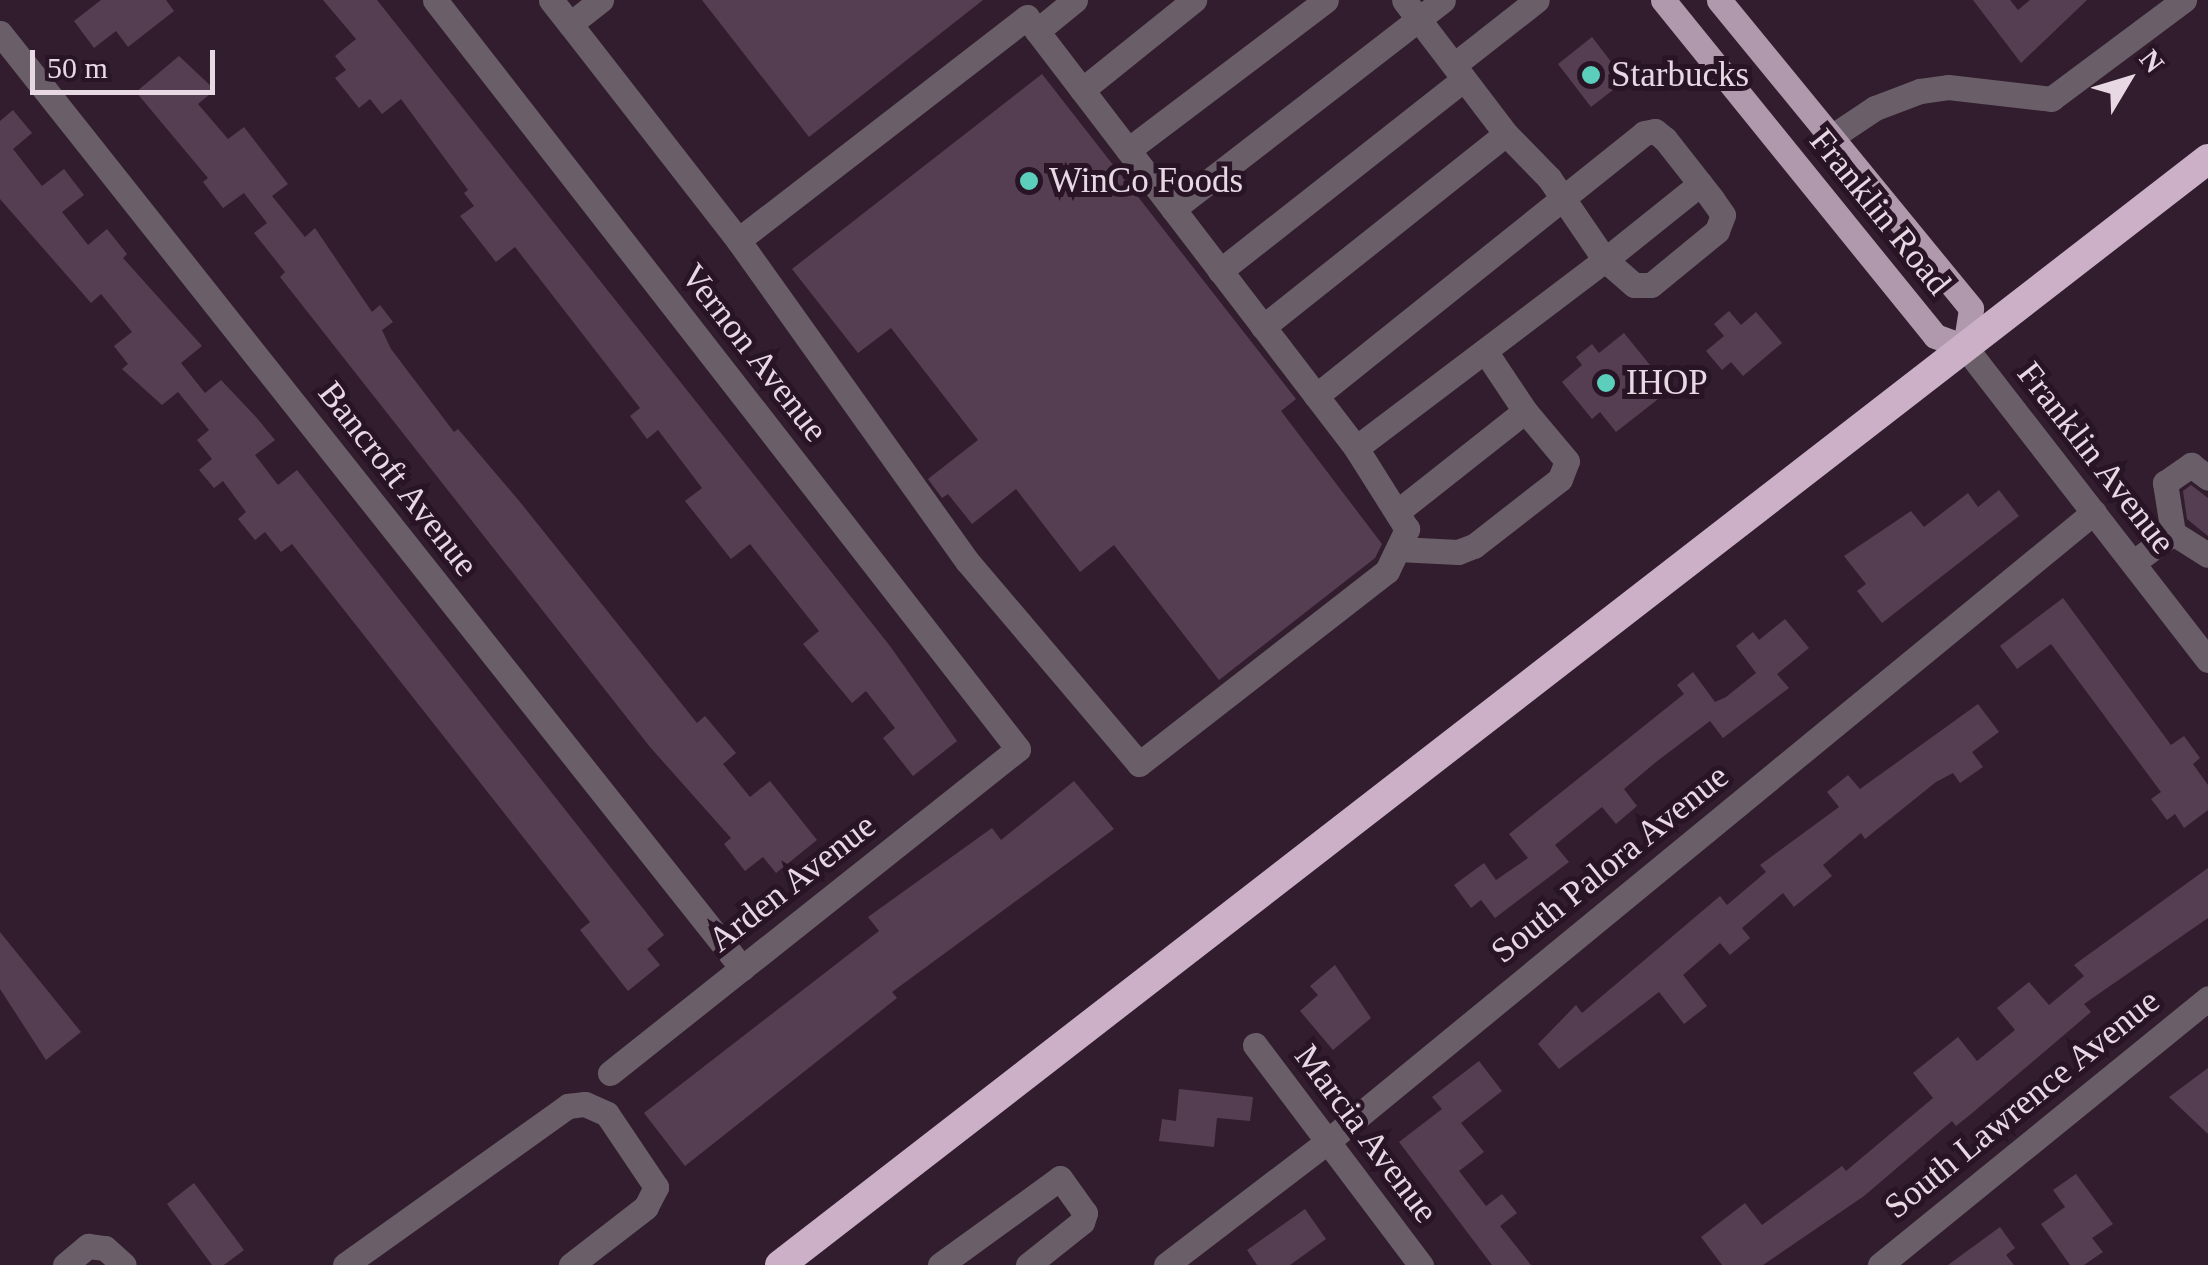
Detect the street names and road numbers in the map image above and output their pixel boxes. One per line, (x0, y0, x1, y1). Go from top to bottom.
street label: Franklin Road (1800, 121, 1960, 303)
street label: Vernon Avenue (671, 255, 837, 451)
street label: Franklin Avenue (2008, 353, 2184, 563)
street label: Bancroft Avenue (308, 373, 488, 585)
street label: South Palora Avenue (1482, 755, 1738, 973)
street label: Arden Avenue (699, 804, 885, 962)
street label: South Lawrence Avenue (1875, 980, 2169, 1228)
street label: Marcia Avenue (1285, 1036, 1447, 1232)

